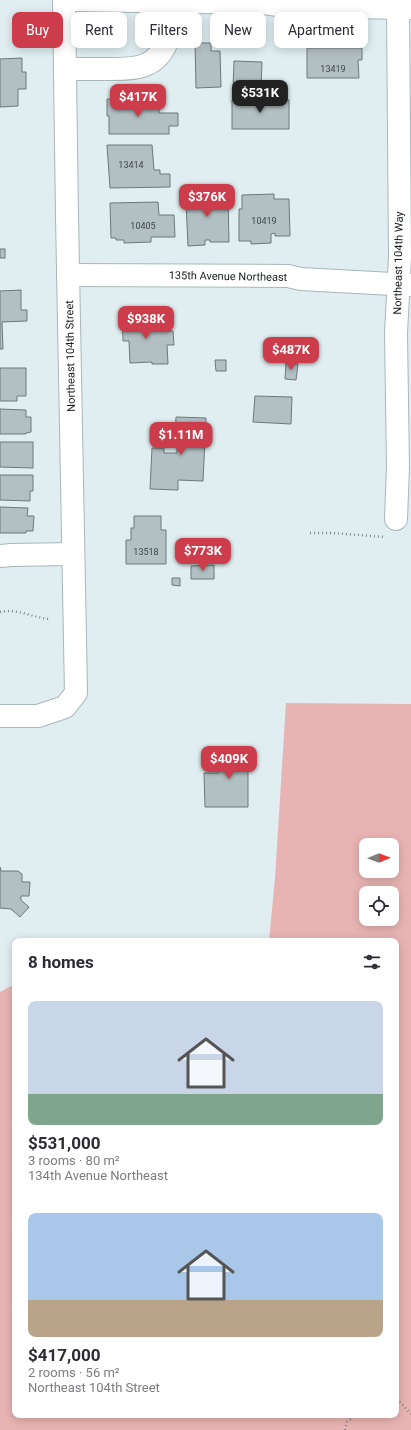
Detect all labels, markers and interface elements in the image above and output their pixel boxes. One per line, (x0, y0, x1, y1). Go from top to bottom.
chip: Buy (12, 12, 63, 48)
chip: Rent (71, 12, 127, 48)
chip: Filters (135, 12, 202, 48)
chip: New (210, 12, 266, 48)
chip: Apartment (274, 12, 368, 48)
house number: 13419 (320, 64, 346, 74)
pin: $531K (232, 80, 288, 114)
pin: $417K (110, 84, 166, 118)
text: $531K (241, 85, 279, 100)
text: $417K (119, 89, 157, 104)
house number: 13414 (118, 160, 144, 170)
pin: $376K (179, 184, 235, 218)
text: $376K (188, 189, 226, 204)
street label: Northeast 104th Way (391, 211, 406, 315)
house number: 10419 (251, 216, 277, 226)
house number: 10405 (130, 221, 156, 231)
street label: 135th Avenue Northeast (169, 269, 288, 284)
street label: Northeast 104th Street (63, 300, 78, 412)
pin: $938K (118, 306, 174, 340)
text: $938K (127, 311, 165, 326)
pin: $487K (263, 337, 319, 371)
text: $487K (272, 342, 310, 357)
pin: $1.11M (148, 422, 214, 456)
text: $1.11M (159, 427, 204, 442)
pin: $773K (175, 538, 231, 572)
text: $773K (184, 543, 222, 558)
house number: 13518 (133, 547, 159, 557)
pin: $409K (201, 746, 257, 780)
text: $409K (210, 751, 248, 766)
north arrow (359, 838, 399, 878)
map controls (359, 838, 399, 926)
button: locate (359, 886, 399, 926)
icon: filters (361, 951, 383, 973)
text: 8 homes (28, 952, 94, 972)
icon: home (170, 1027, 242, 1099)
text: $531,000 (28, 1133, 100, 1153)
text: 3 rooms · 80 m² (28, 1153, 120, 1168)
text: 134th Avenue Northeast (28, 1168, 168, 1183)
icon: home (170, 1239, 242, 1311)
text: $417,000 (28, 1345, 100, 1365)
text: 2 rooms · 56 m² (28, 1365, 120, 1380)
text: Northeast 104th Street (28, 1380, 160, 1395)

